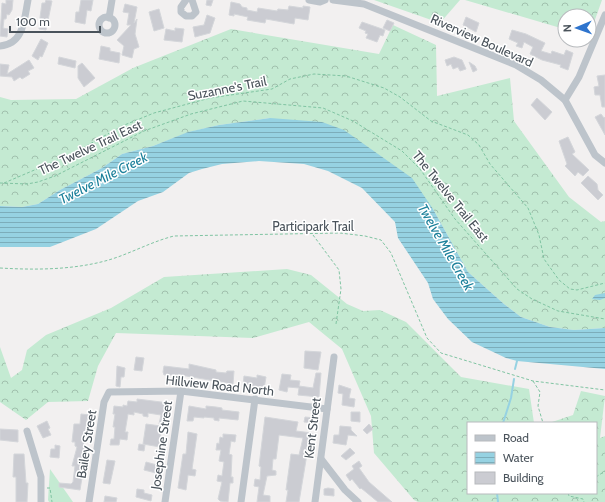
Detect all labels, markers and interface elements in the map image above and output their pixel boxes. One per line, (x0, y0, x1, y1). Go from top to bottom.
scale bar (10, 8, 100, 34)
north arrow (557, 8, 597, 48)
street label: Riverview Boulevard (428, 10, 536, 70)
text: 100 m (16, 14, 50, 29)
text: N (560, 24, 574, 32)
street label: Suzanne's Trail (186, 73, 268, 103)
street label: The Twelve Trail East (36, 116, 145, 178)
water label: Twelve Mile Creek (56, 147, 151, 208)
street label: The Twelve Trail East (409, 147, 493, 245)
water label: Twelve Mile Creek (414, 200, 479, 294)
street label: Participark Trail (272, 218, 354, 234)
street label: Hillview Road North (165, 371, 275, 399)
street label: Kent Street (300, 396, 324, 459)
street label: Josephine Street (147, 399, 175, 491)
street label: Bailey Street (73, 408, 99, 479)
legend (467, 422, 597, 494)
text: Road (503, 430, 529, 445)
text: Water (503, 450, 534, 465)
text: Building (503, 470, 545, 485)

